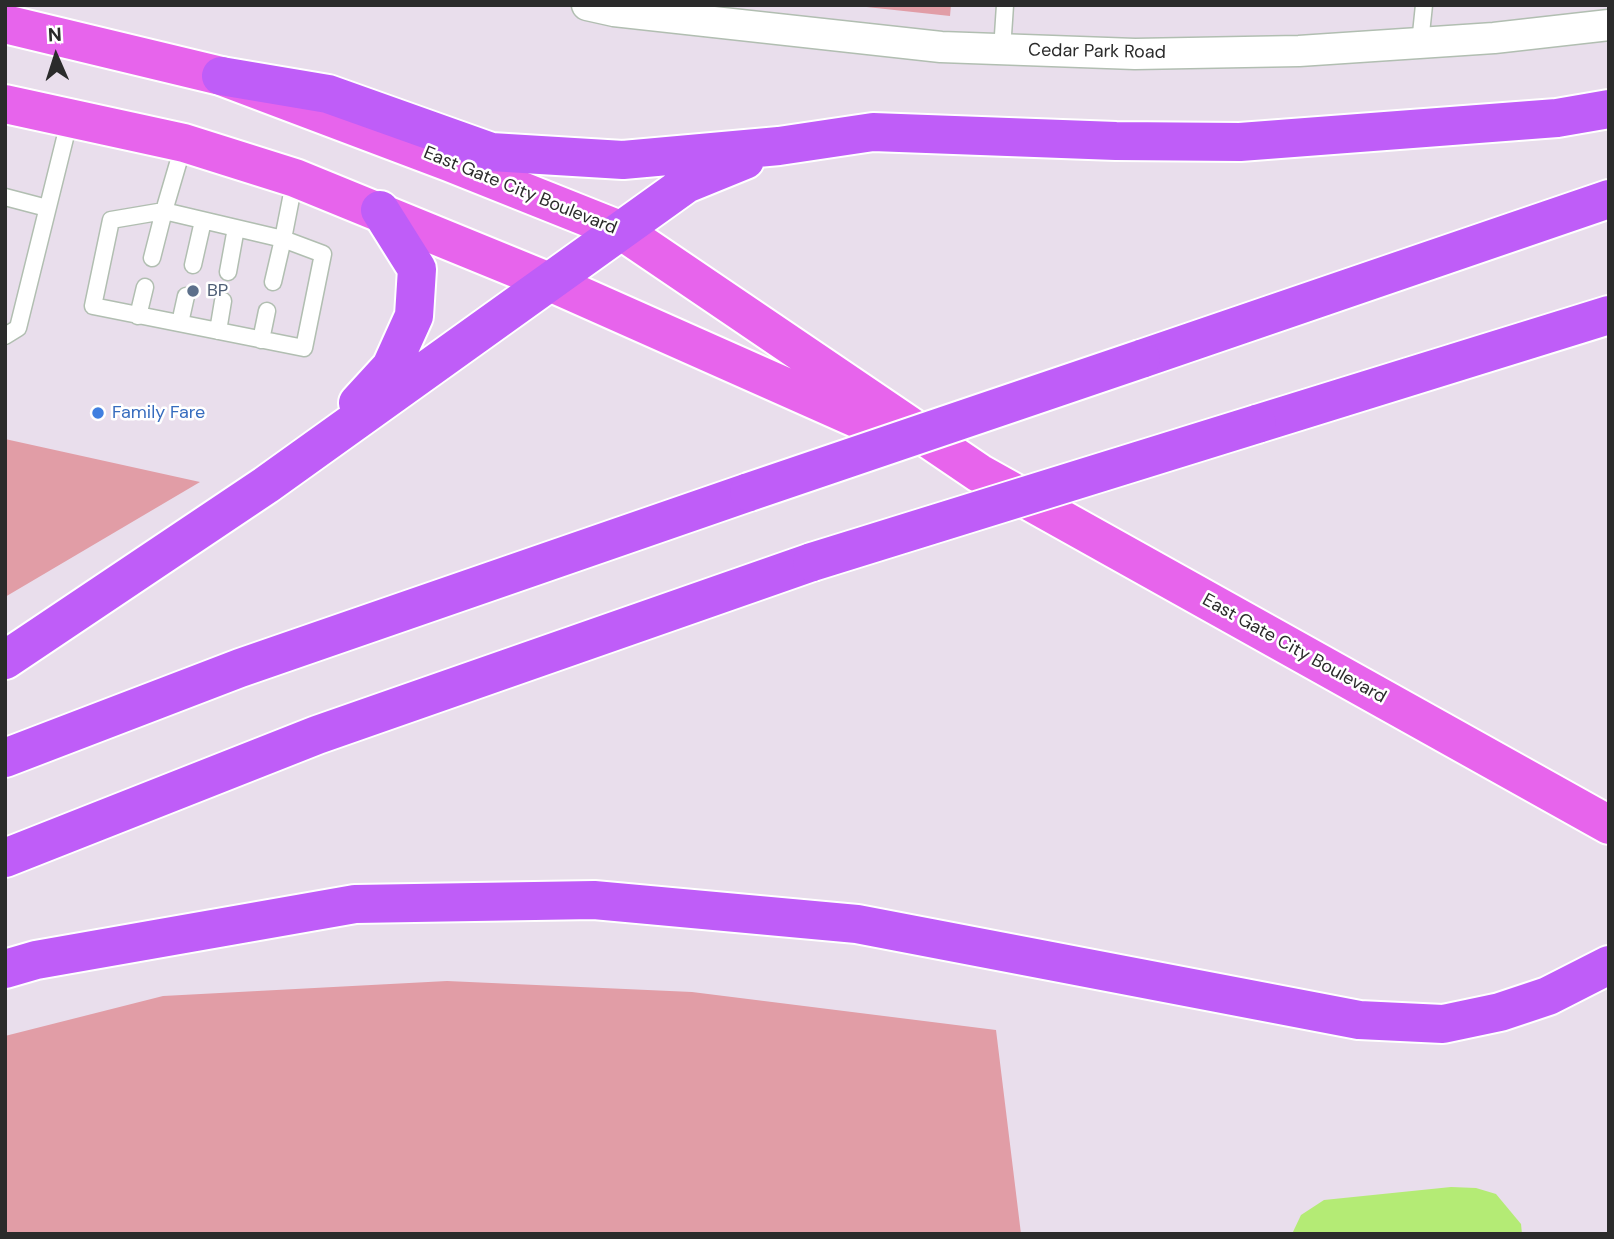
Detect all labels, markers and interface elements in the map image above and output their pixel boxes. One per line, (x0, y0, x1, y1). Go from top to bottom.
north arrow (21, 21, 91, 91)
text: N (47, 22, 62, 47)
street label: Cedar Park Road (1028, 40, 1166, 64)
street label: East Gate City Boulevard (420, 142, 620, 240)
place label: BP (207, 280, 228, 302)
marker: BP (185, 283, 201, 299)
place label: Family Fare (112, 402, 205, 424)
marker: Family Fare (90, 405, 106, 421)
street label: East Gate City Boulevard (1198, 589, 1390, 709)

